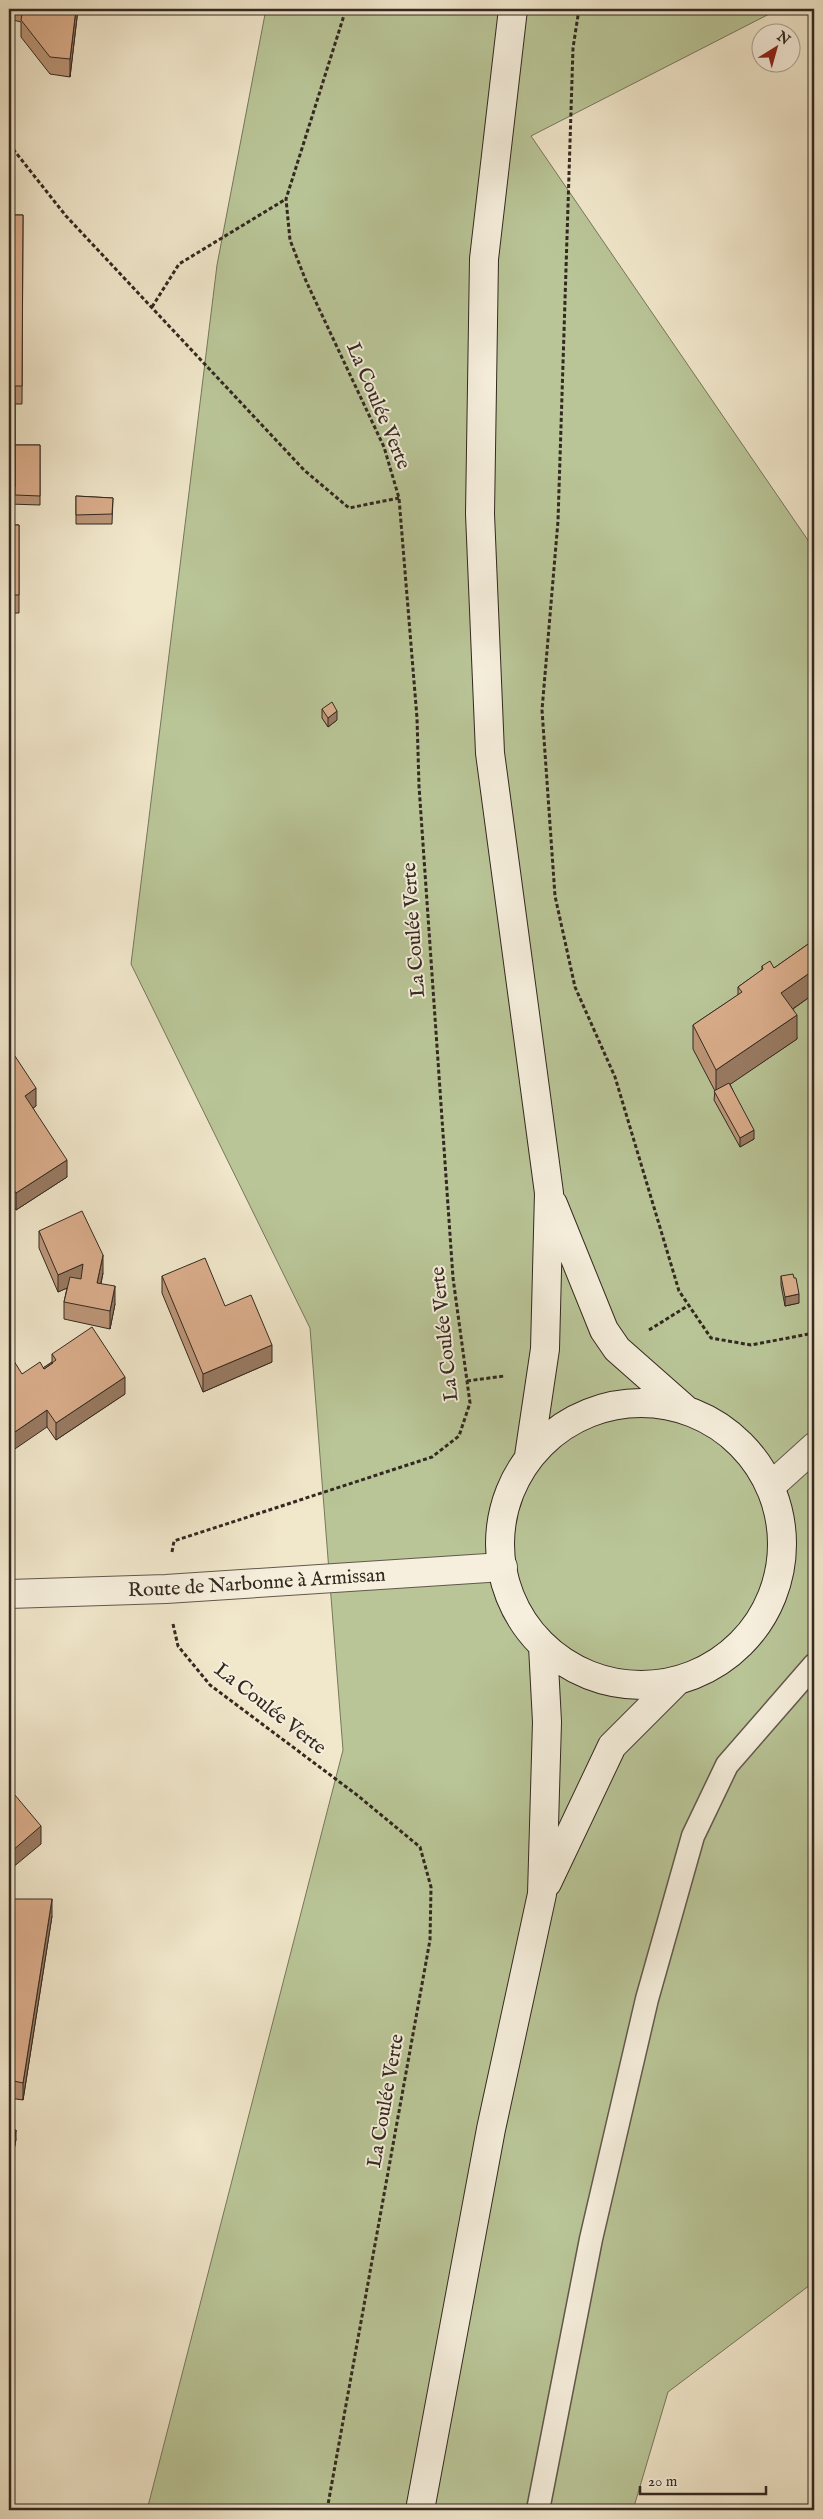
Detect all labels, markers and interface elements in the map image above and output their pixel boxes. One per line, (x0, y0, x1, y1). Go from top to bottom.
north arrow (750, 22, 800, 72)
text: N (772, 27, 793, 49)
street label: La Coulée Verte (340, 339, 416, 473)
street label: La Coulée Verte (397, 862, 431, 998)
street label: La Coulée Verte (425, 1265, 465, 1403)
street label: Route de Narbonne à Armissan (128, 1562, 387, 1603)
street label: La Coulée Verte (209, 1657, 331, 1761)
street label: La Coulée Verte (362, 2032, 410, 2170)
scale bar (640, 2464, 767, 2496)
text: 20 m (648, 2472, 678, 2491)

